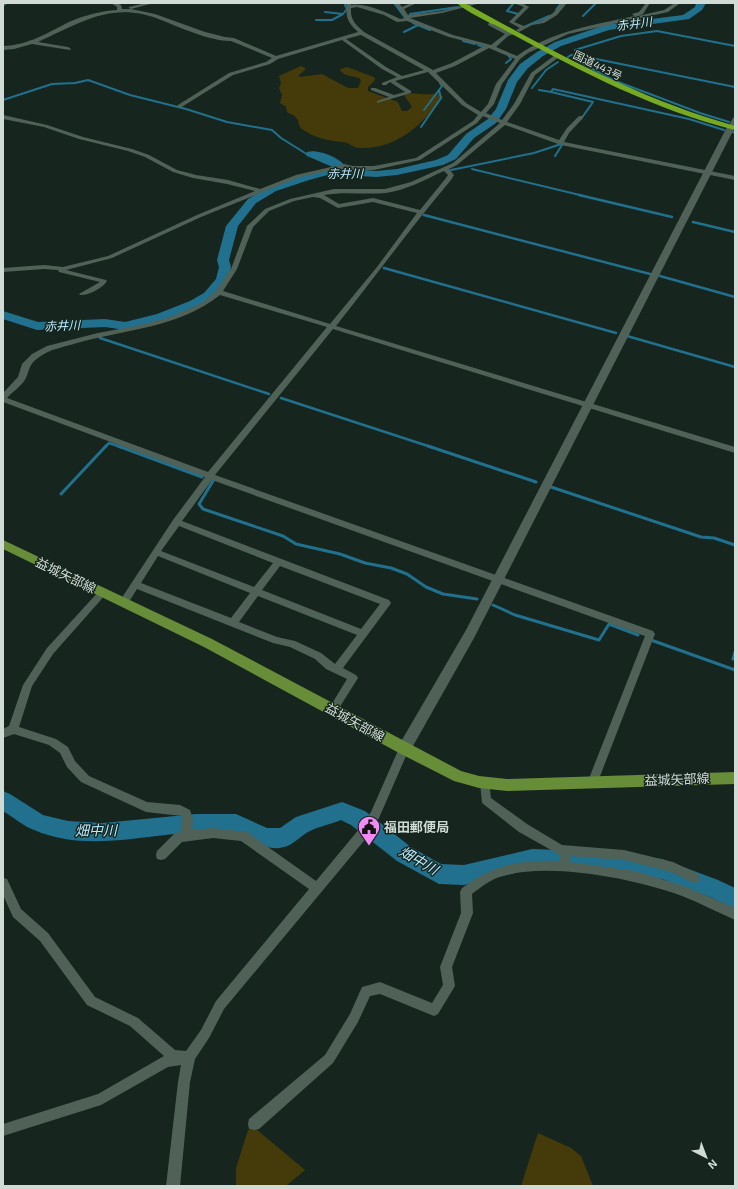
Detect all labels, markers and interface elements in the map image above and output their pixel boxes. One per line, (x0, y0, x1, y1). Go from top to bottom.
water label: 赤井川 (615, 14, 655, 32)
street label: 国道443号 (571, 48, 625, 82)
water label: 赤井川 (327, 166, 365, 180)
water label: 赤井川 (44, 317, 82, 333)
street label: 益城矢部線 (33, 554, 99, 596)
street label: 益城矢部線 (323, 699, 387, 745)
street label: 益城矢部線 (644, 770, 710, 788)
public building icon: 福田郵便局 (356, 814, 382, 847)
place label: 福田郵便局 (384, 819, 449, 835)
water label: 畑中川 (75, 821, 119, 839)
water label: 畑中川 (397, 842, 443, 879)
north arrow (686, 1137, 726, 1177)
text: N (706, 1157, 720, 1172)

